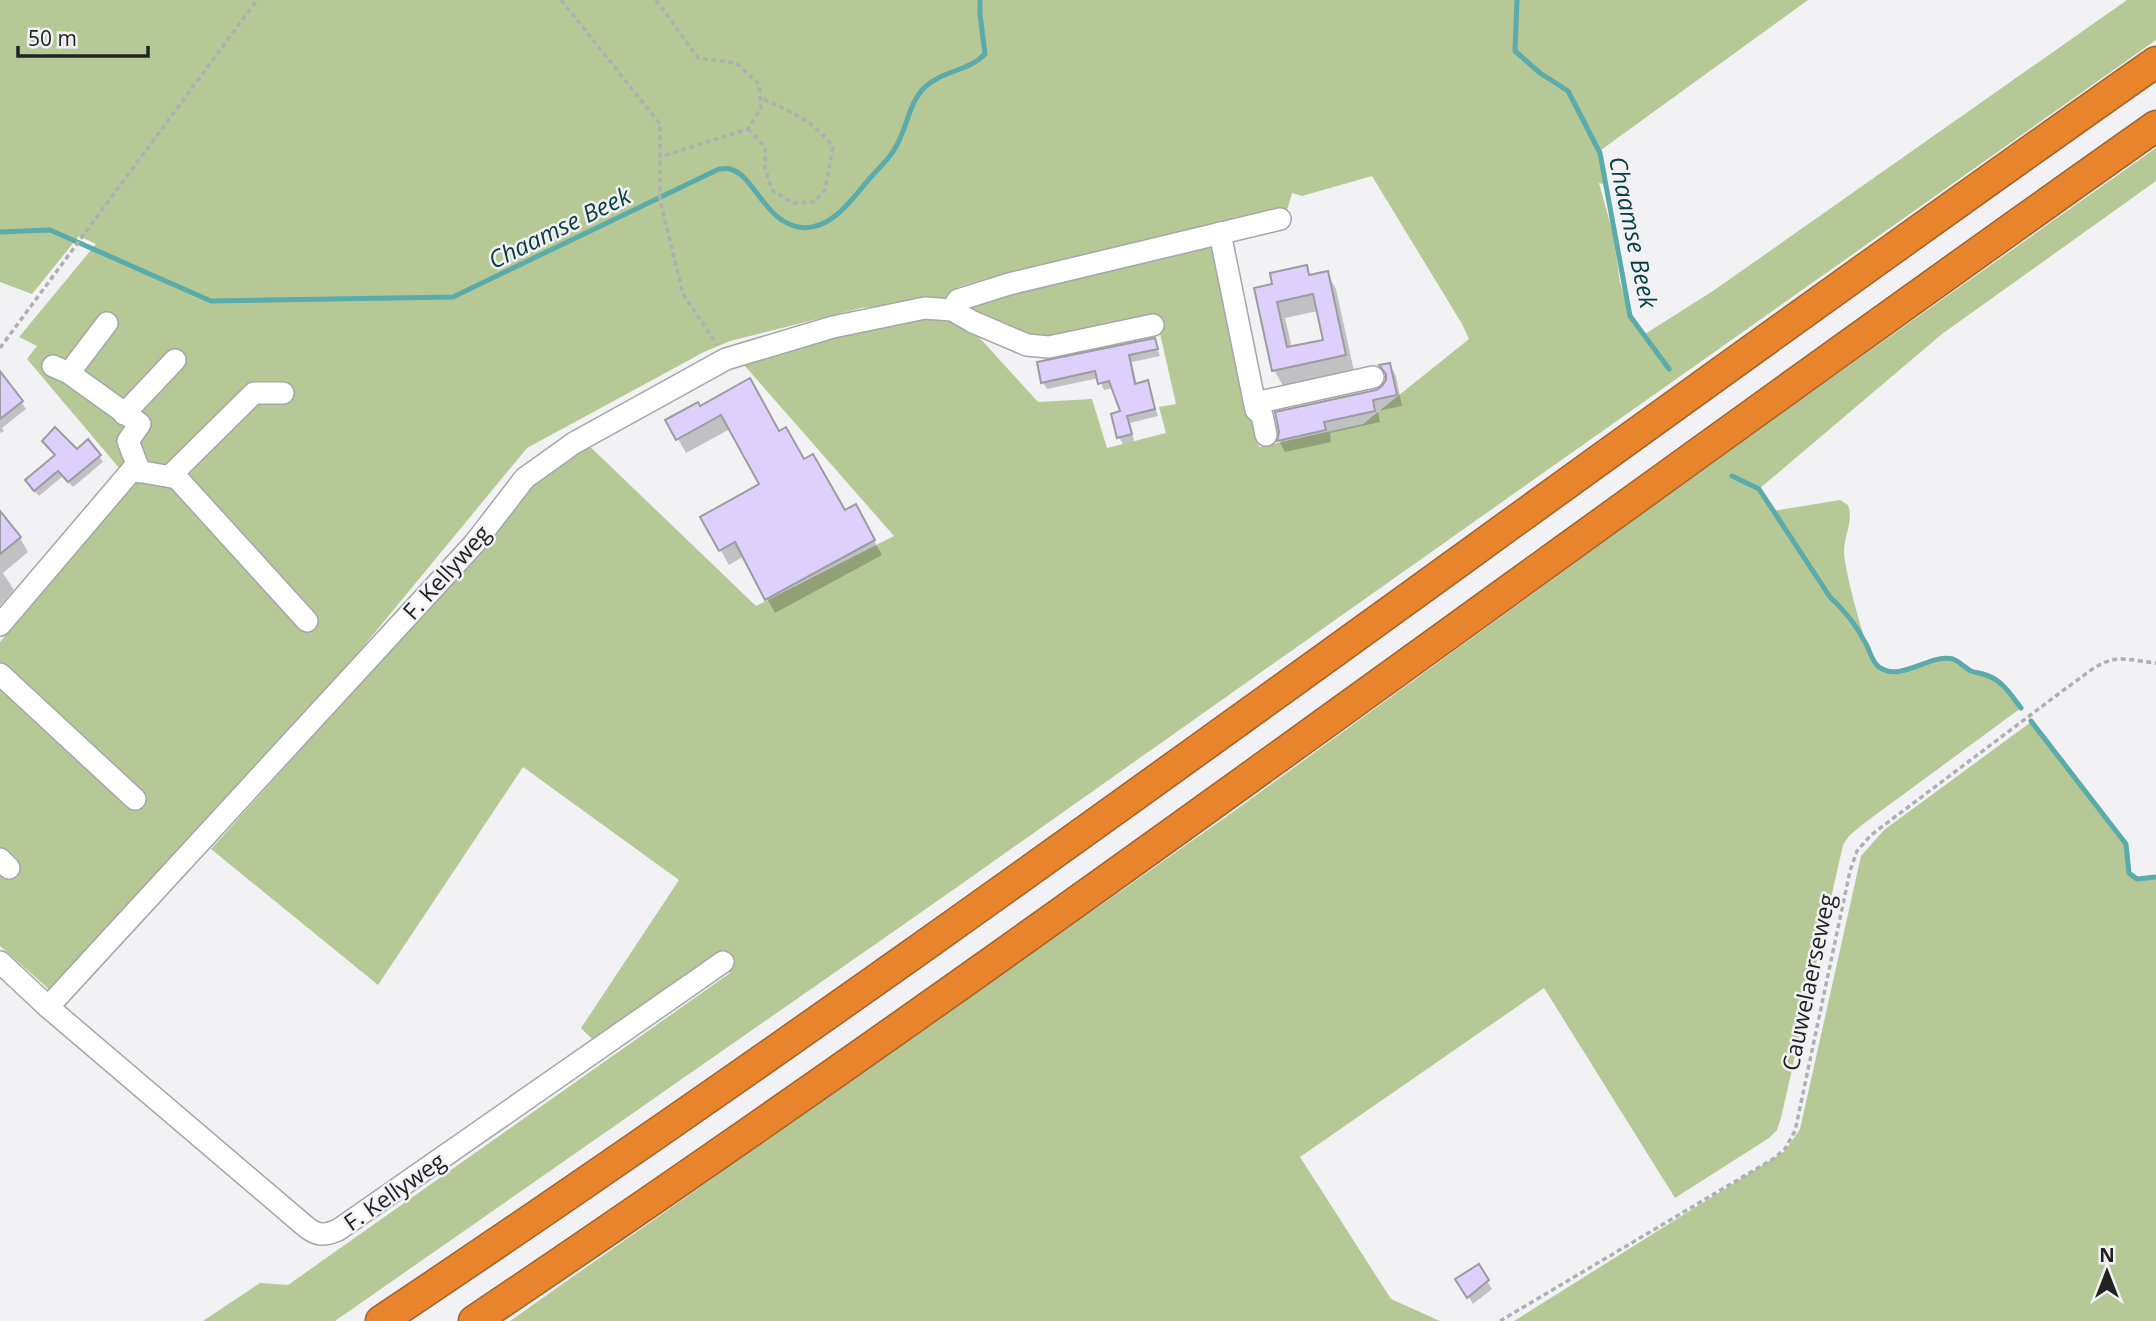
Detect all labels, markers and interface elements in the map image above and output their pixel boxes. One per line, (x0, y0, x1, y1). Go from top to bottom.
scale bar (18, 14, 147, 58)
text: 50 m (28, 24, 77, 52)
water label: Chaamse Beek (1602, 153, 1666, 312)
water label: Chaamse Beek (482, 178, 637, 276)
street label: F. Kellyweg (395, 517, 497, 626)
street label: Cauwelaerseweg (1774, 890, 1842, 1073)
street label: F. Kellyweg (337, 1144, 452, 1238)
north arrow (2072, 1237, 2142, 1307)
text: N (2099, 1242, 2115, 1268)

